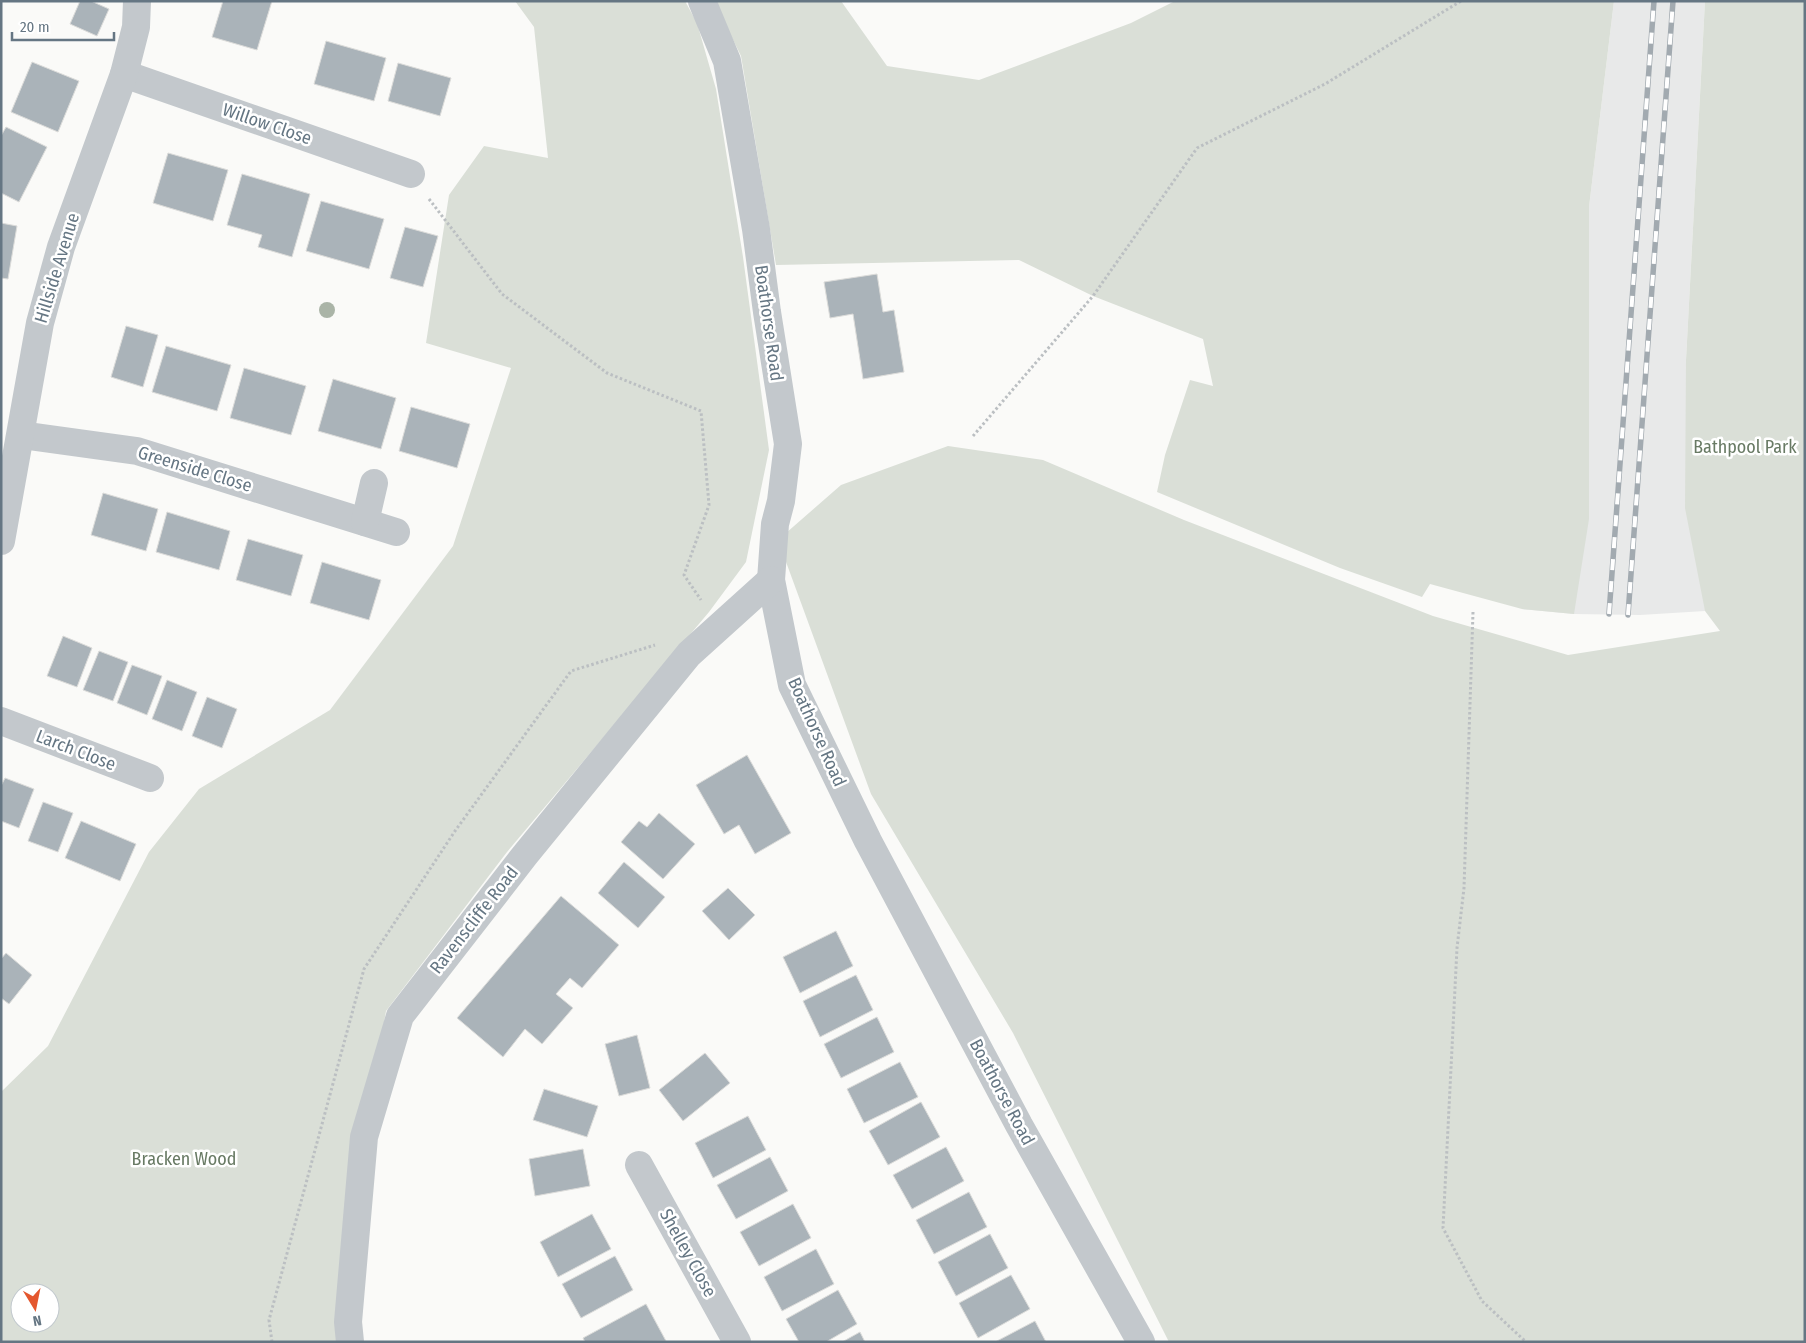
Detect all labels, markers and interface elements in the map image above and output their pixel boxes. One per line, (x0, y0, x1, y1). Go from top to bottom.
scale bar (12, 10, 115, 42)
text: 20 m (20, 18, 50, 36)
street label: Willow Close (220, 99, 314, 150)
street label: Hillside Avenue (30, 210, 84, 326)
street label: Boathorse Road (750, 264, 788, 382)
park label: Bathpool Park (1693, 436, 1797, 458)
street label: Greenside Close (135, 441, 255, 497)
street label: Boathorse Road (783, 674, 851, 790)
street label: Larch Close (33, 725, 119, 775)
street label: Ravenscliffe Road (425, 862, 523, 978)
street label: Boathorse Road (965, 1035, 1039, 1149)
park label: Bracken Wood (132, 1148, 236, 1170)
street label: Shelley Close (655, 1205, 721, 1301)
north arrow (10, 1283, 60, 1333)
text: N (32, 1311, 43, 1329)

